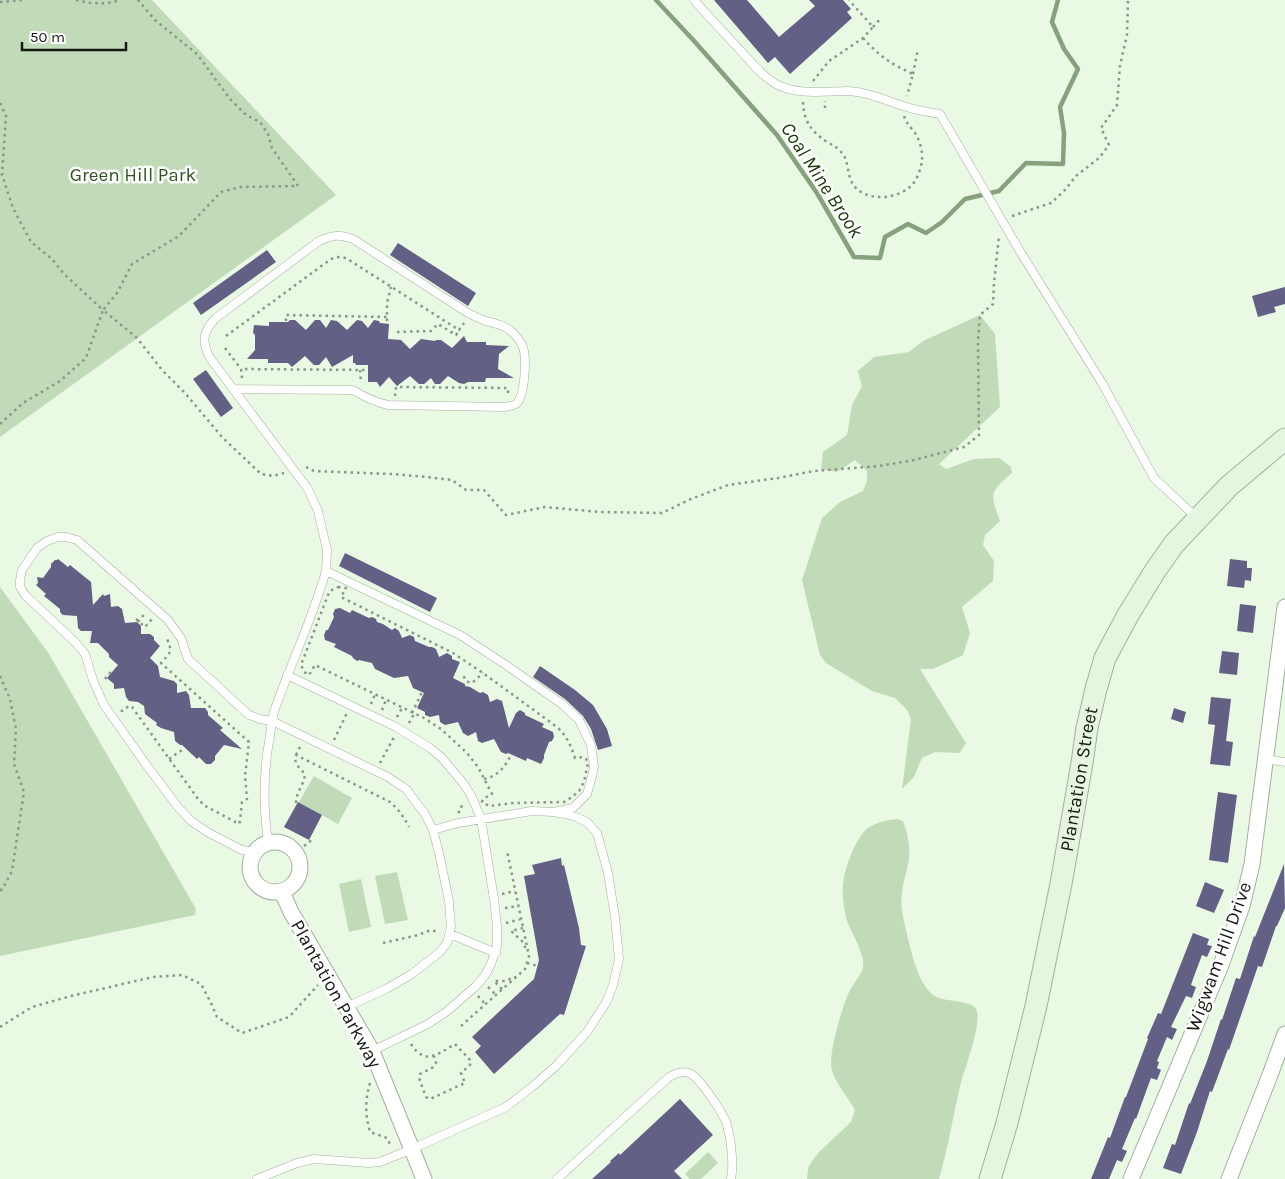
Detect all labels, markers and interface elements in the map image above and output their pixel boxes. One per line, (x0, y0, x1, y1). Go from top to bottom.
scale bar (22, 20, 126, 52)
text: 50 m (30, 28, 65, 46)
water label: Coal Mine Brook (776, 118, 868, 243)
park label: Green Hill Park (70, 164, 197, 186)
street label: Plantation Street (1056, 704, 1103, 853)
street label: Wigwam Hill Drive (1182, 879, 1256, 1035)
street label: Plantation Parkway (286, 916, 386, 1072)

